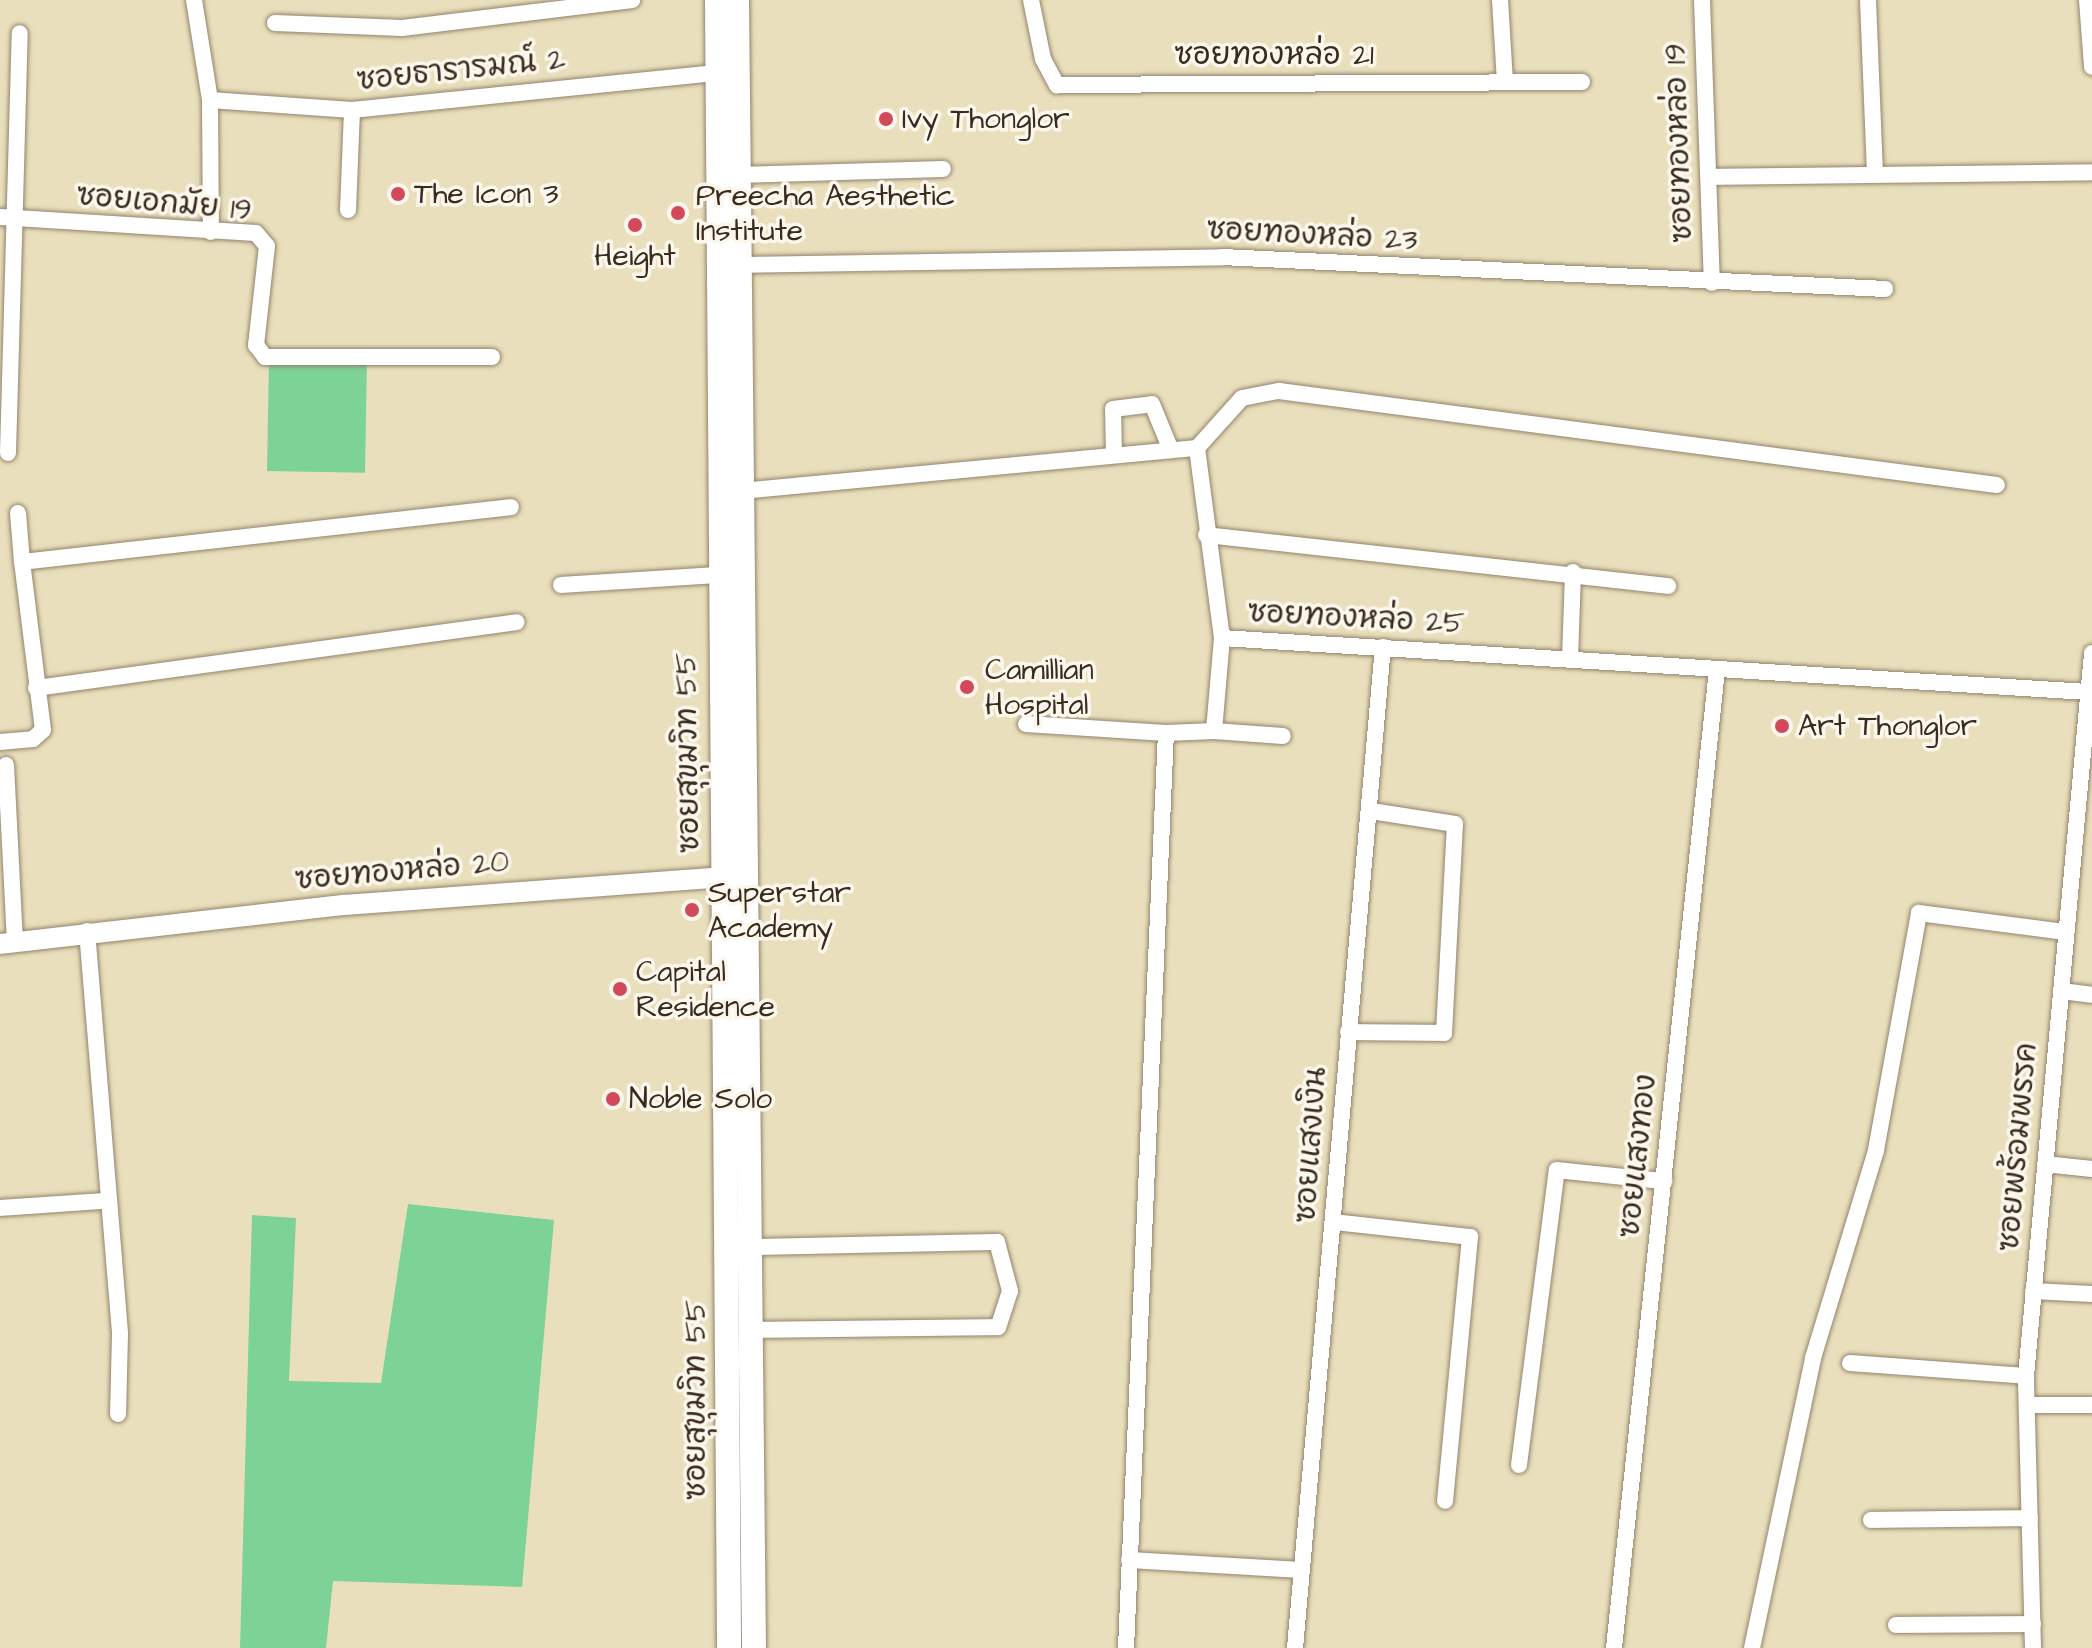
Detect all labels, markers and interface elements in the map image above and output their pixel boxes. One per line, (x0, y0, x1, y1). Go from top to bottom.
street label: ซอยทองหล่อ 21 (1174, 37, 1374, 73)
street label: ซอยธารารมณ์ 2 (355, 41, 567, 99)
street label: ซอยทองหล่อ 19 (1658, 43, 1700, 243)
place label: Ivy Thonglor (902, 101, 1070, 137)
marker: Ivy Thonglor (877, 110, 895, 128)
place label: The Icon 3 (414, 176, 558, 212)
street label: ซอยเอกมัย 19 (75, 177, 253, 229)
place label: Preecha Aesthetic Institute (696, 178, 955, 248)
marker: The Icon 3 (389, 185, 407, 203)
marker: Preecha Aesthetic Institute (667, 202, 689, 224)
street label: ซอยทองหล่อ 23 (1206, 212, 1418, 258)
marker: Height (626, 216, 644, 234)
place label: Height (594, 238, 676, 274)
street label: ซอยทองหล่อ 25 (1247, 594, 1465, 642)
place label: Camillian Hospital (985, 652, 1094, 722)
street label: ซอยสุขุมวิท 55 (668, 653, 708, 853)
marker: Camillian Hospital (956, 676, 978, 698)
place label: Art Thonglor (1798, 708, 1977, 744)
marker: Art Thonglor (1773, 717, 1791, 735)
street label: ซอยทองหล่อ 20 (294, 844, 510, 898)
place label: Superstar Academy (708, 875, 851, 946)
marker: Superstar Academy (683, 901, 701, 919)
place label: Capital Residence (636, 954, 775, 1024)
marker: Capital Residence (611, 980, 629, 998)
street label: ซอยพร้อมพรรค (1991, 1041, 2045, 1253)
street label: ซอยแสงเงิน (1288, 1066, 1334, 1224)
street label: ซอยแสงทอง (1612, 1072, 1664, 1240)
place label: Noble Solo (629, 1081, 772, 1117)
marker: Noble Solo (604, 1090, 622, 1108)
street label: ซอยสุขุมวิท 55 (678, 1300, 714, 1500)

